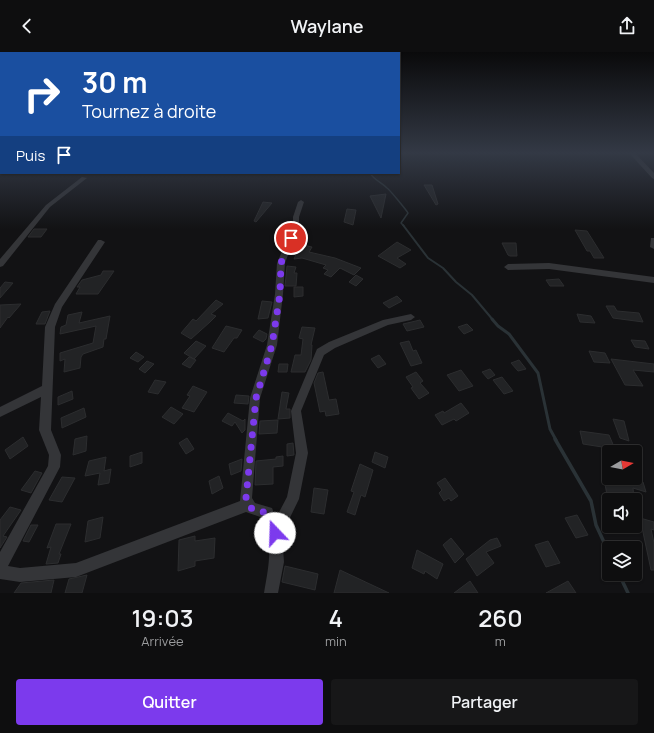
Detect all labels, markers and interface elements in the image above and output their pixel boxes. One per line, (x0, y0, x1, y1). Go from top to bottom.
text: Waylane (291, 14, 363, 38)
icon: back (16, 15, 38, 37)
icon: share (616, 15, 638, 37)
text: 30 m (82, 63, 147, 101)
icon: right (16, 68, 68, 120)
text: Tournez à droite (82, 99, 216, 123)
icon: arrive (53, 144, 75, 166)
text: Puis (16, 145, 45, 166)
pin (274, 221, 308, 255)
icon: arrive (280, 227, 302, 249)
north arrow (602, 445, 642, 485)
map controls (602, 445, 642, 581)
button: sound (602, 493, 642, 533)
position arrow (254, 512, 296, 554)
button: layers (602, 541, 642, 581)
text: 19:03 (131, 601, 193, 634)
text: 4 (329, 601, 343, 634)
text: 260 (478, 601, 523, 634)
text: Arrivée (141, 632, 184, 650)
text: min (325, 632, 347, 650)
text: m (495, 632, 506, 650)
button: Quitter (16, 679, 323, 725)
button: Partager (331, 679, 638, 725)

